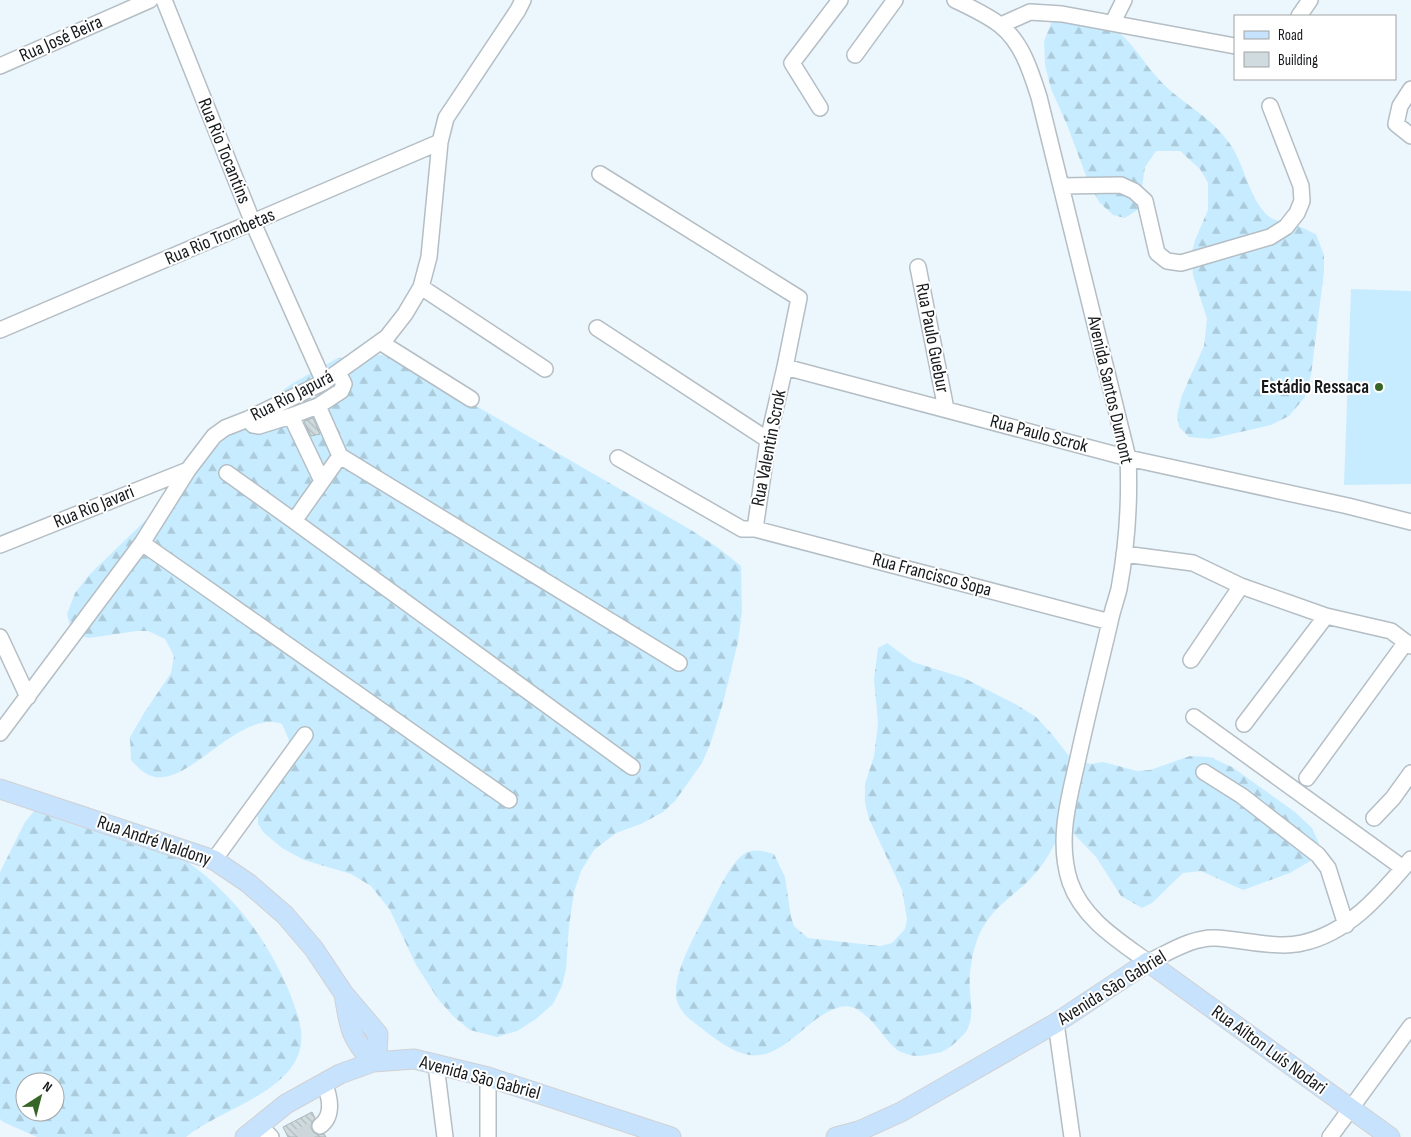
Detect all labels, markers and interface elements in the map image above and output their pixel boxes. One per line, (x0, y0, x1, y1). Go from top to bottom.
street label: Rua José Beira (16, 11, 106, 67)
legend (1234, 15, 1396, 80)
text: Road (1278, 26, 1303, 45)
text: Building (1278, 51, 1318, 70)
street label: Rua Rio Tocantins (192, 95, 256, 207)
street label: Rua Rio Trombetas (162, 203, 279, 270)
street label: Rua Paulo Guebur (910, 281, 954, 395)
street label: Avenida Santos Dumont (1082, 313, 1138, 466)
street label: Rua Rio Japurá (247, 365, 337, 427)
place label: Estádio Ressaca (1261, 376, 1369, 399)
marker: Estádio Ressaca (1373, 381, 1385, 393)
street label: Rua Valentin Scrok (746, 387, 792, 508)
street label: Rua Paulo Scrok (988, 410, 1091, 458)
street label: Rua Rio Javari (50, 480, 138, 534)
street label: Rua Francisco Sopa (870, 548, 994, 602)
street label: Rua André Naldony (94, 811, 215, 871)
street label: Avenida São Gabriel (1053, 945, 1171, 1031)
street label: Rua Aílton Luís Nodari (1207, 1000, 1331, 1100)
street label: Avenida São Gabriel (416, 1051, 543, 1105)
north arrow (15, 1072, 65, 1122)
text: N (39, 1078, 55, 1096)

